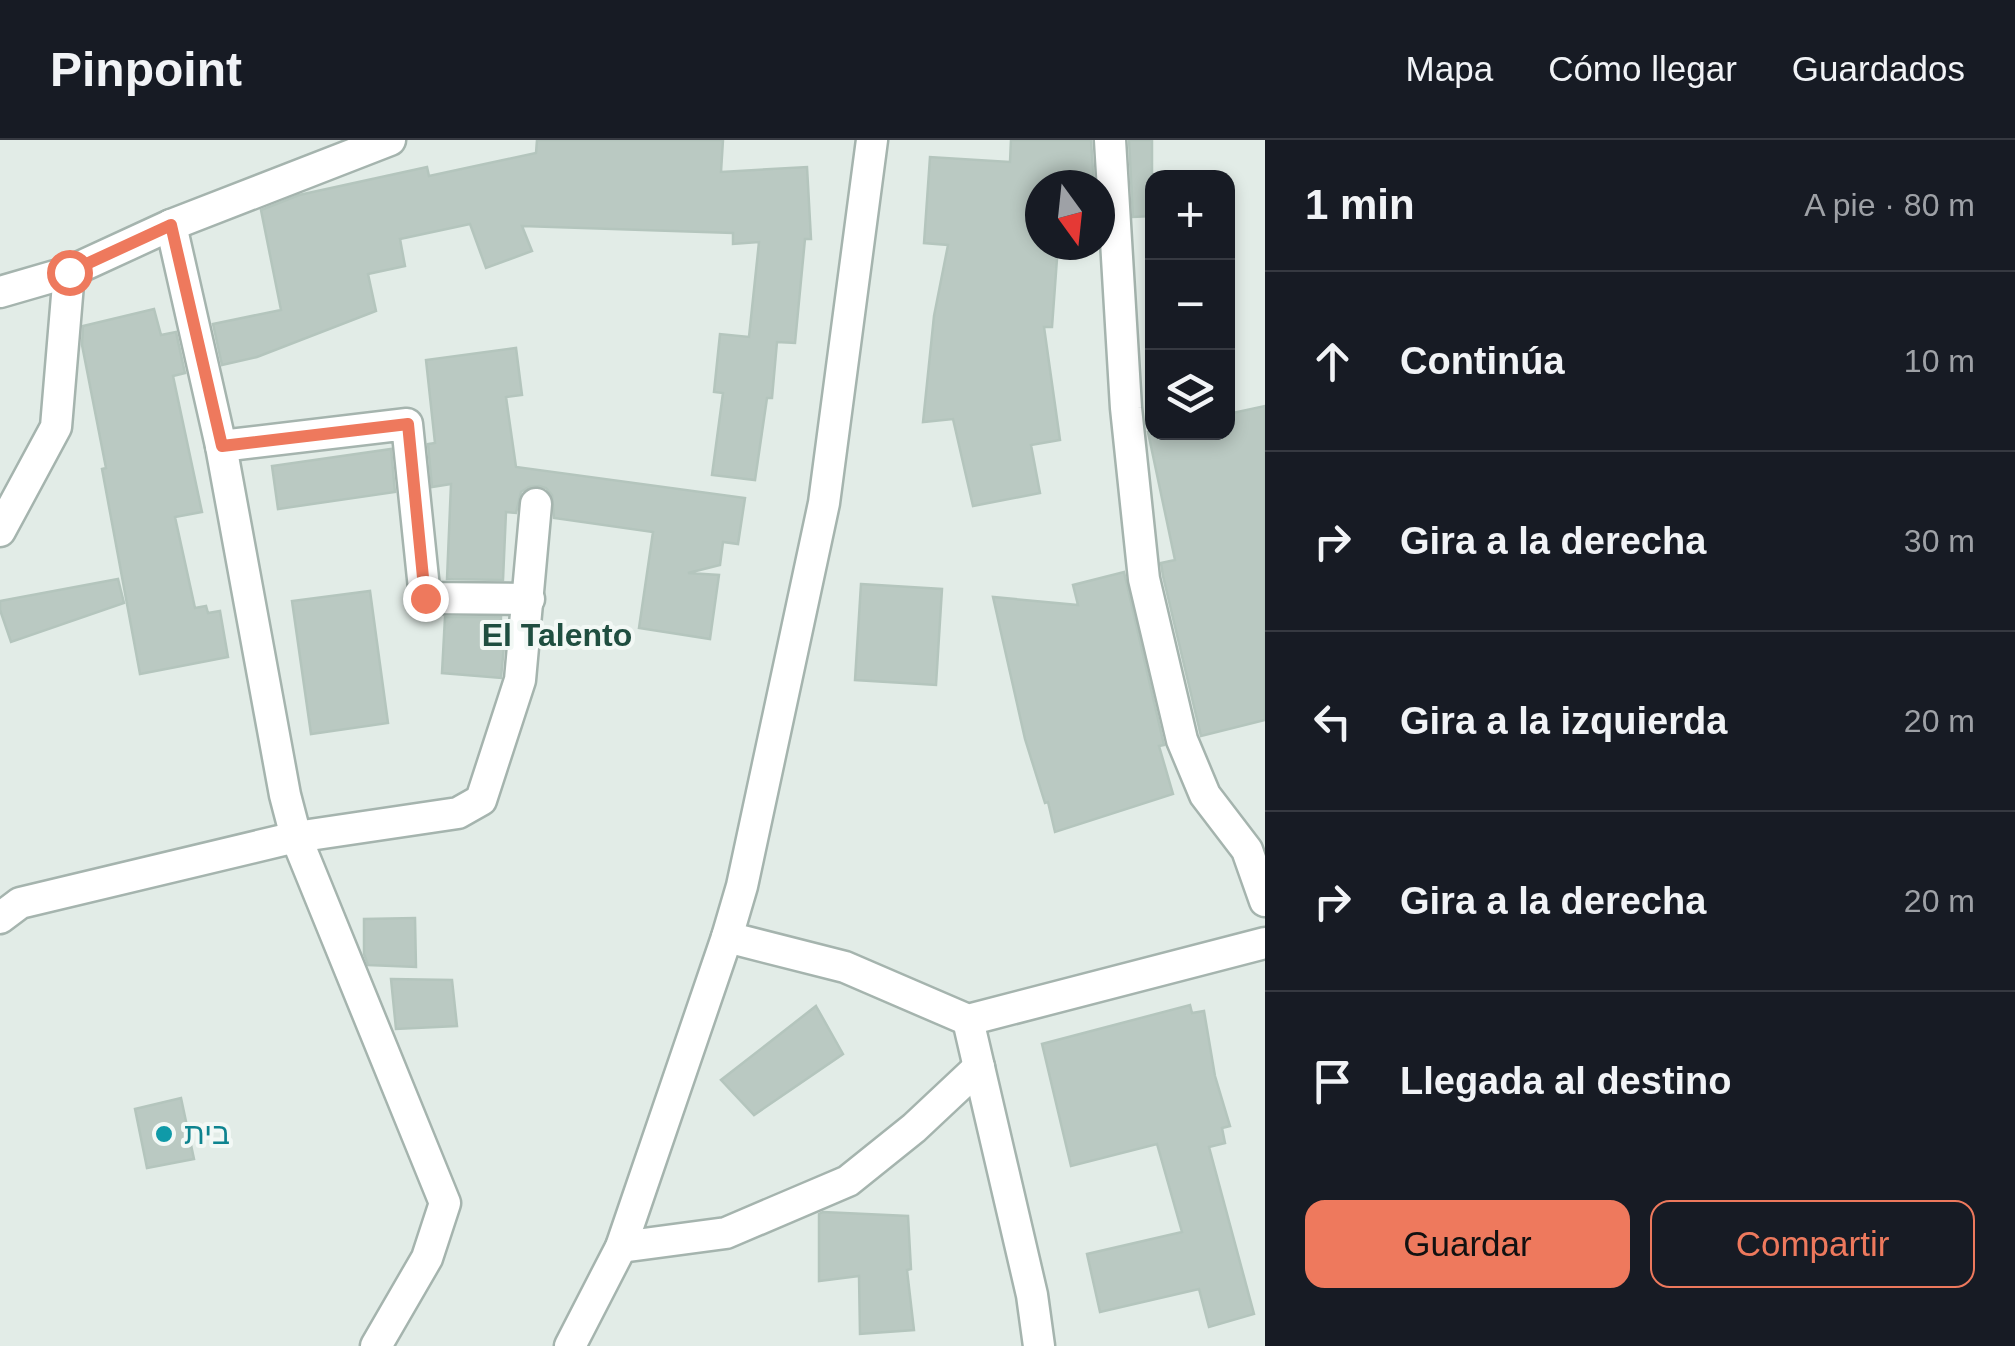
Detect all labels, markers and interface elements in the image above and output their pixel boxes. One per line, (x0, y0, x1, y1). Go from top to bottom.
text: Pinpoint (50, 43, 242, 96)
text: Mapa (1406, 49, 1493, 88)
text: Cómo llegar (1548, 49, 1737, 88)
text: Guardados (1792, 49, 1965, 88)
north arrow (1025, 170, 1115, 260)
map controls (1145, 170, 1235, 440)
button: + (1145, 170, 1235, 260)
text: 1 min (1305, 181, 1415, 228)
text: A pie · 80 m (1804, 187, 1975, 223)
route start (47, 250, 93, 296)
button: − (1145, 260, 1235, 350)
icon: ahead (1305, 334, 1360, 389)
text: Continúa (1400, 340, 1565, 382)
text: 10 m (1904, 343, 1975, 379)
button: layers (1145, 350, 1235, 440)
icon: right (1305, 514, 1360, 569)
text: Gira a la derecha (1400, 520, 1706, 562)
text: 30 m (1904, 523, 1975, 559)
route end (403, 576, 449, 622)
district label: El Talento (482, 617, 632, 653)
icon: left (1305, 694, 1360, 749)
text: Gira a la izquierda (1400, 700, 1727, 742)
text: 20 m (1904, 703, 1975, 739)
icon: right (1305, 874, 1360, 929)
text: Gira a la derecha (1400, 880, 1706, 922)
text: 20 m (1904, 883, 1975, 919)
icon: arrive (1305, 1054, 1360, 1109)
text: Llegada al destino (1400, 1060, 1732, 1102)
place label: בית (184, 1117, 230, 1150)
marker: בית (153, 1123, 175, 1145)
button: Guardar (1305, 1200, 1630, 1288)
button: Compartir (1650, 1200, 1975, 1288)

